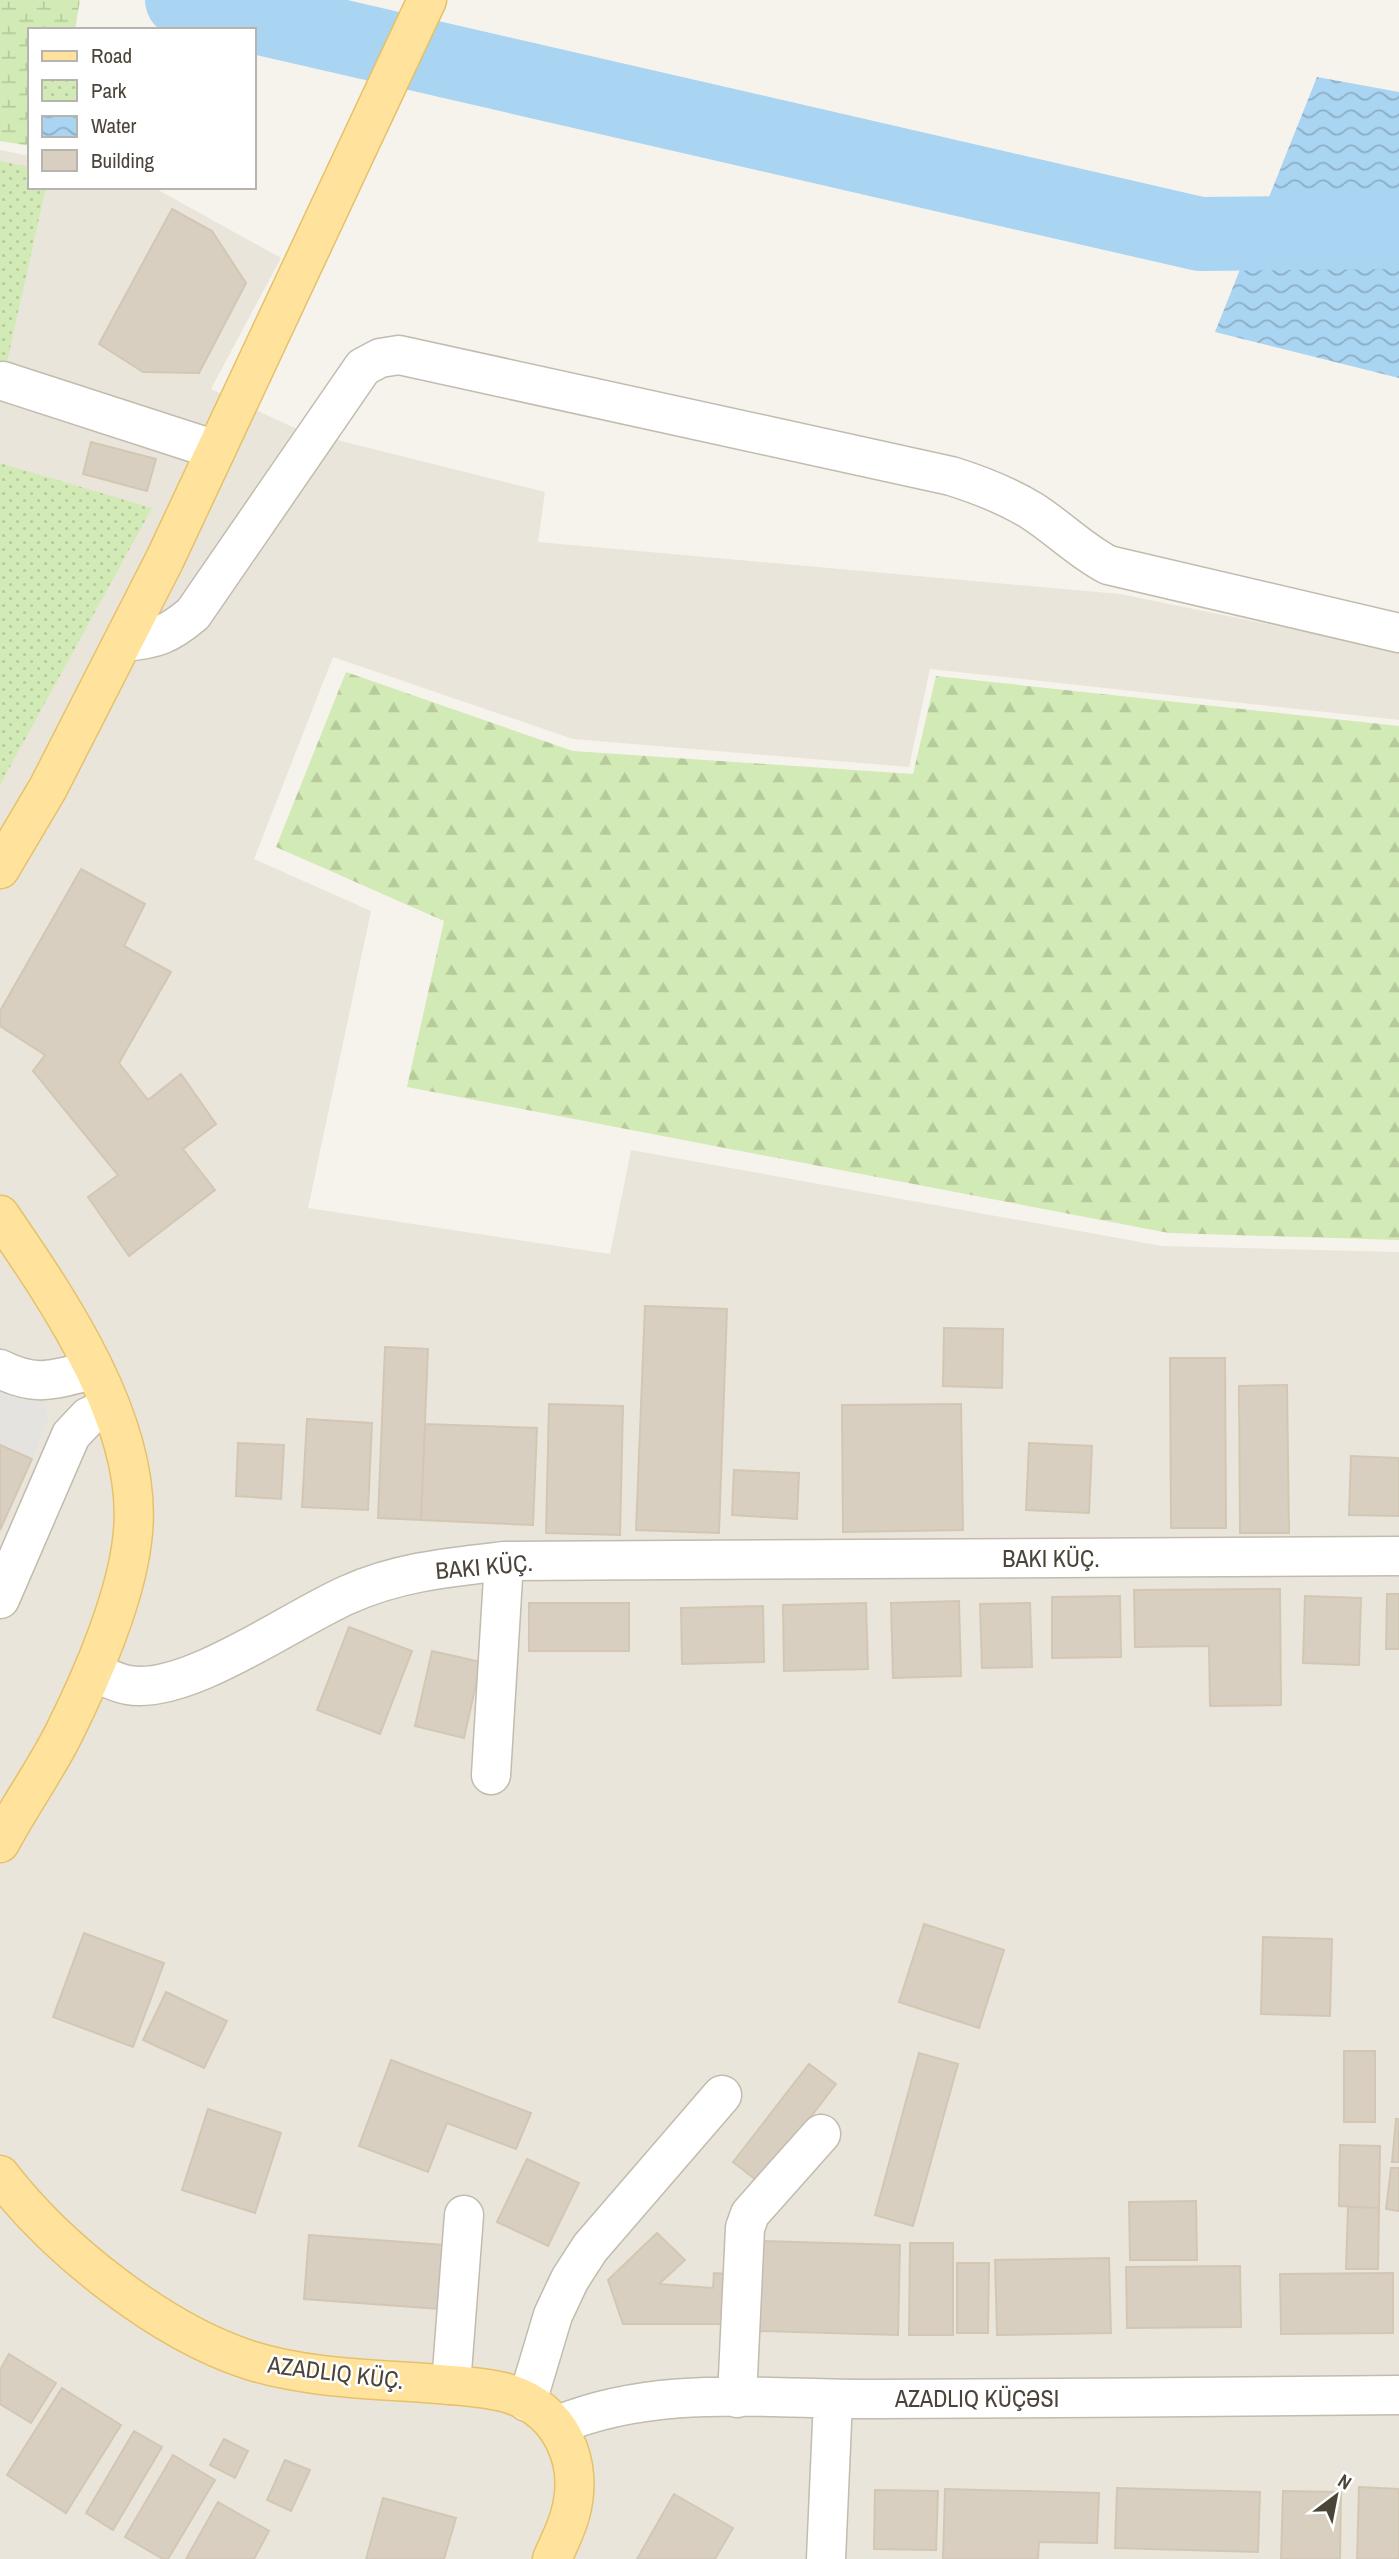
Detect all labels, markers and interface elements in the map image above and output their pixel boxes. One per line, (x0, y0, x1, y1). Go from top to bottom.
legend (28, 28, 256, 189)
text: Road (91, 41, 132, 70)
text: Park (91, 76, 127, 105)
text: Water (91, 111, 137, 140)
text: Building (91, 146, 155, 175)
street label: BAKI KÜÇ. (1002, 1542, 1100, 1574)
street label: BAKI KÜÇ. (434, 1546, 534, 1586)
street label: AZADLIQ KÜÇ. (265, 2348, 406, 2396)
street label: AZADLIQ KÜÇƏSI (894, 2382, 1059, 2414)
north arrow (1301, 2461, 1371, 2531)
text: N (1333, 2468, 1357, 2496)

